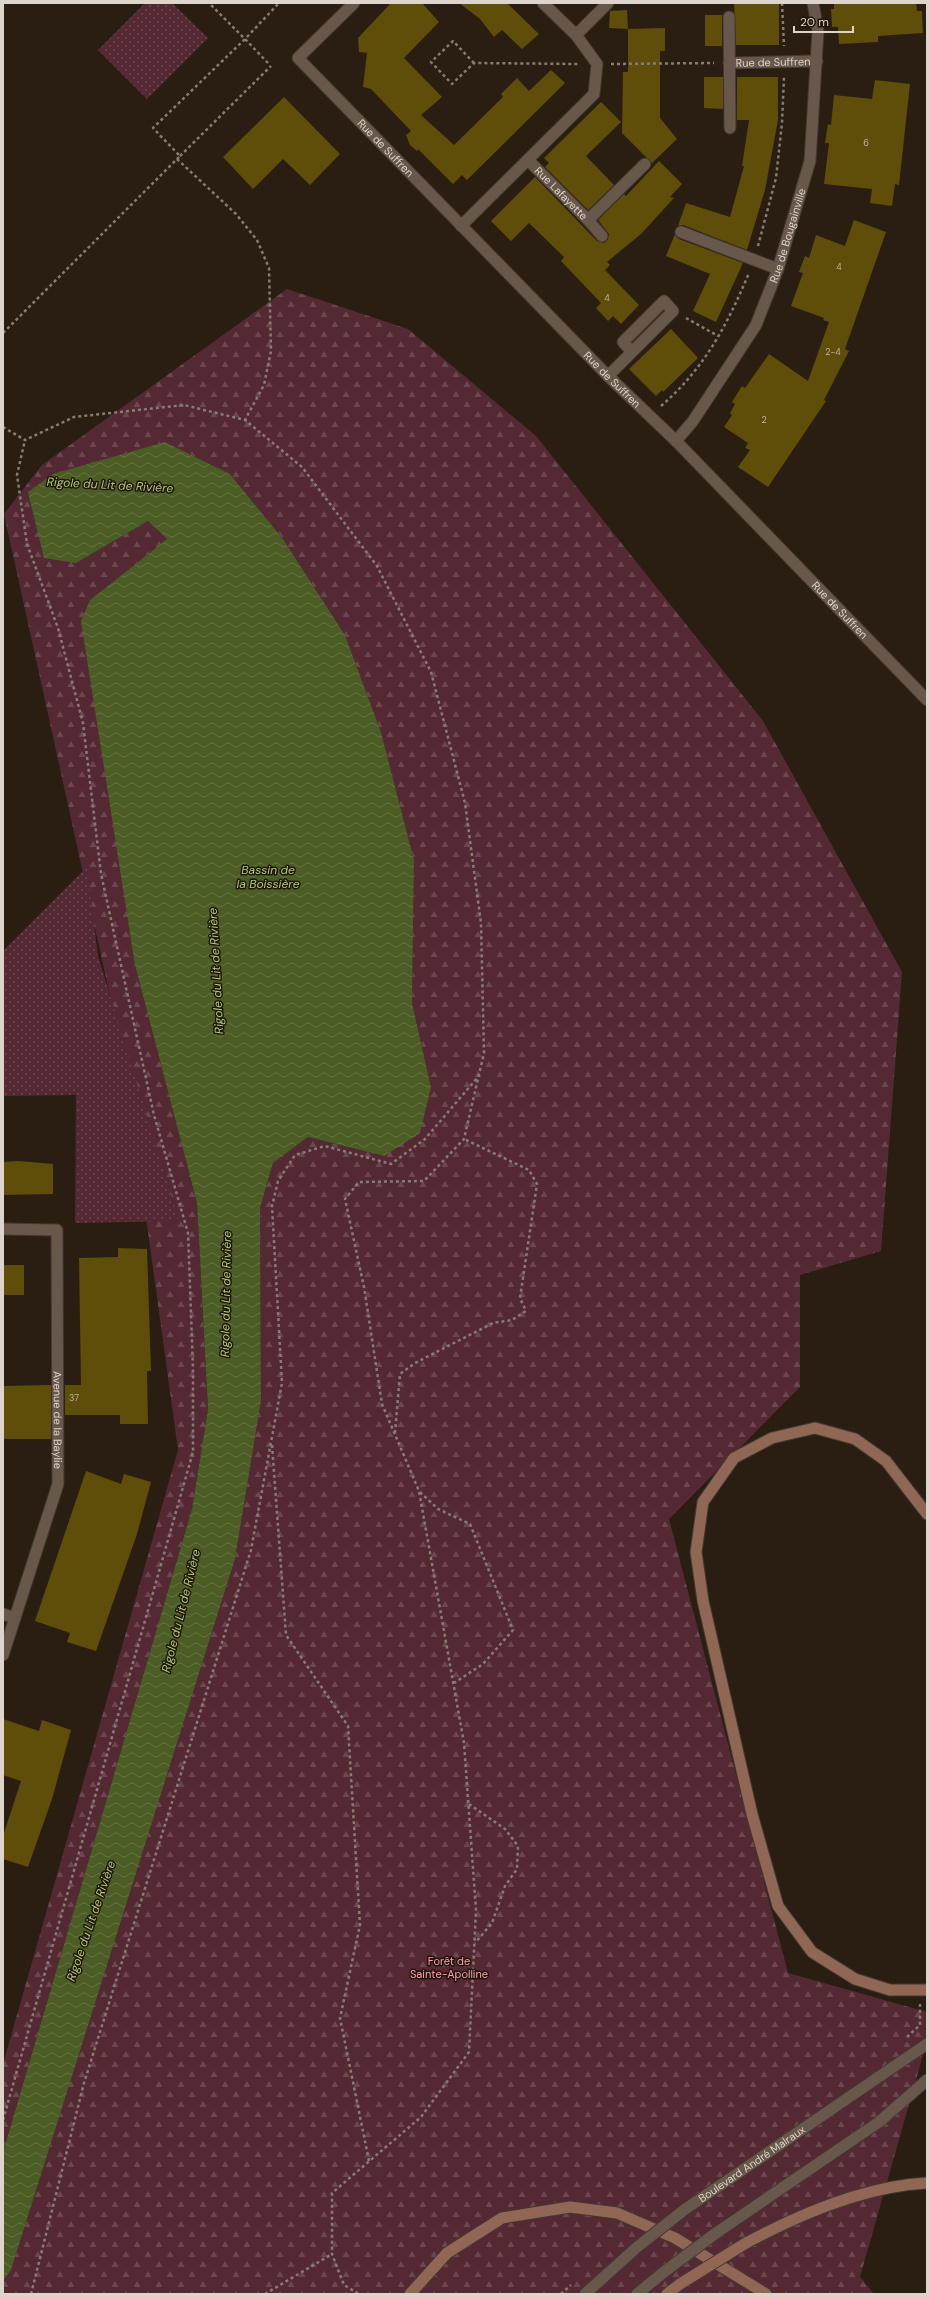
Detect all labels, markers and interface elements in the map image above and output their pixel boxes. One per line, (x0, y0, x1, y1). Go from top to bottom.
scale bar (794, 8, 853, 34)
text: 20 m (800, 14, 829, 30)
street label: Rue de Suffren (735, 54, 811, 70)
street label: Rue de Suffren (354, 116, 417, 180)
house number: 6 (863, 137, 869, 149)
street label: Rue Lafayette (532, 164, 591, 223)
street label: Rue de Bougainville (766, 187, 809, 285)
house number: 4 (836, 261, 842, 273)
house number: 4 (604, 292, 610, 304)
house number: 2-4 (825, 346, 841, 358)
street label: Rue de Suffren (581, 348, 644, 411)
house number: 2 (761, 414, 767, 426)
water label: Rigole du Lit de Rivière (46, 474, 174, 496)
street label: Rue de Suffren (809, 578, 871, 642)
water label: Bassin de la Boissière (237, 862, 300, 892)
water label: Rigole du Lit de Rivière (205, 907, 227, 1035)
water label: Rigole du Lit de Rivière (217, 1230, 235, 1357)
street label: Avenue de la Baylie (51, 1371, 65, 1469)
house number: 37 (69, 1392, 79, 1404)
water label: Rigole du Lit de Rivière (158, 1548, 204, 1674)
water label: Rigole du Lit de Rivière (63, 1858, 119, 1983)
park label: Forêt de Sainte-Apolline (410, 1954, 488, 1981)
street label: Boulevard André Malraux (696, 2122, 808, 2205)

